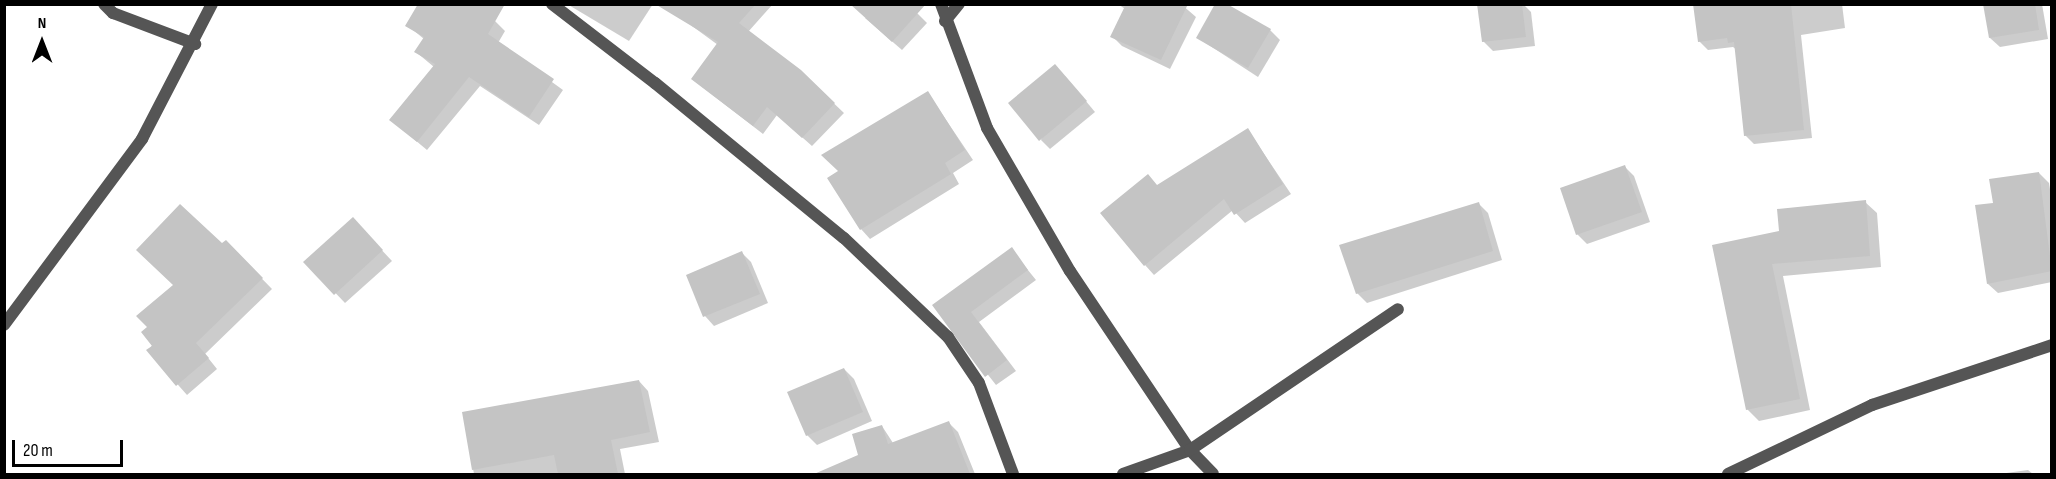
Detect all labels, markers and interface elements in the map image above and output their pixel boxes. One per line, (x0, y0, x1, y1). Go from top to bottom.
north arrow (12, 12, 72, 72)
text: N (38, 14, 46, 33)
scale bar (15, 428, 126, 466)
text: 20 m (23, 440, 53, 461)

